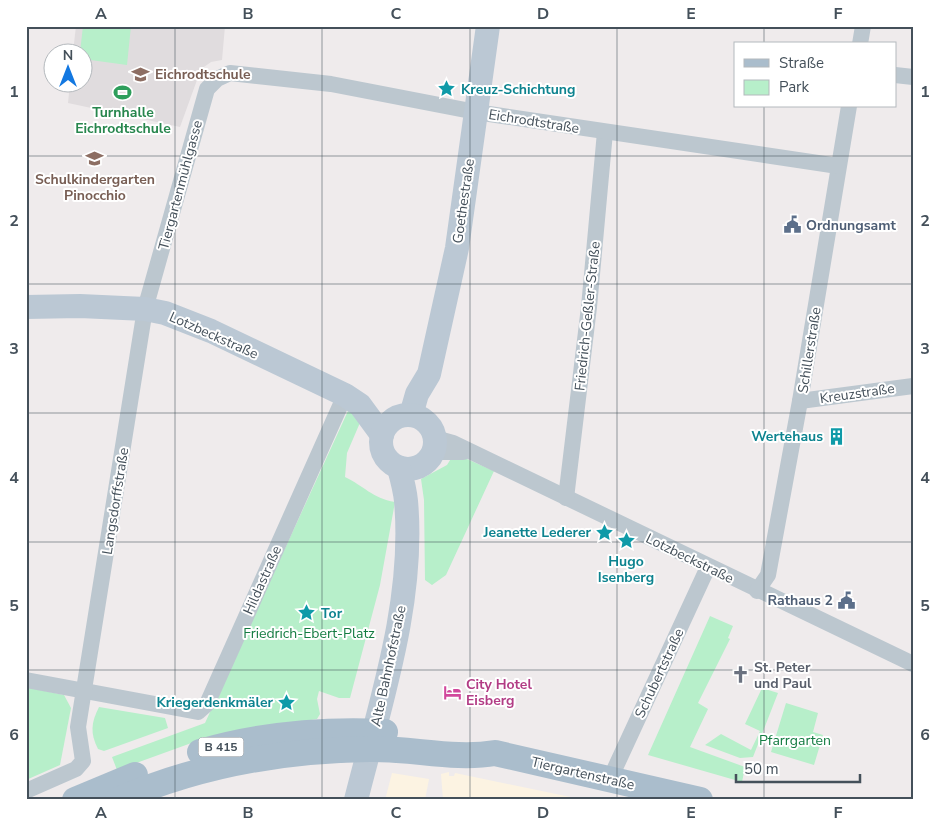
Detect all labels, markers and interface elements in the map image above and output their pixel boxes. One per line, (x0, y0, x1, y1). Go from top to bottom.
text: A (95, 3, 107, 25)
text: B (242, 3, 254, 25)
text: C (391, 3, 402, 25)
text: D (537, 3, 549, 25)
text: E (686, 3, 696, 25)
text: F (834, 3, 843, 25)
north arrow (42, 42, 92, 92)
legend (734, 42, 896, 108)
text: N (63, 46, 73, 65)
text: Straße (779, 53, 824, 73)
school or university icon: Eichrodtschule (131, 64, 151, 84)
place label: Eichrodtschule (155, 65, 251, 84)
text: Park (779, 77, 809, 97)
place icon: Kreuz-Schichtung (437, 79, 457, 99)
place label: Kreuz-Schichtung (461, 80, 575, 99)
text: 1 (9, 81, 19, 103)
text: 1 (920, 81, 930, 103)
sports icon: Turnhalle Eichrodtschule (113, 82, 133, 102)
place label: Turnhalle Eichrodtschule (75, 103, 171, 138)
street label: Eichrodtstraße (487, 105, 581, 138)
street label: Tiergartenmühlgasse (154, 118, 207, 252)
school or university icon: Schulkindergarten Pinocchio (85, 149, 105, 169)
street label: Goethestraße (448, 157, 479, 245)
place label: Schulkindergarten Pinocchio (35, 170, 155, 205)
text: 2 (9, 210, 19, 232)
text: 2 (920, 210, 930, 232)
public building icon: Ordnungsamt (782, 215, 802, 235)
place label: Ordnungsamt (806, 216, 896, 235)
street label: Friedrich-Geßler-Straße (570, 240, 605, 392)
street label: Schillerstraße (793, 306, 826, 394)
street label: Lotzbeckstraße (166, 307, 261, 364)
text: 3 (9, 338, 19, 360)
text: 3 (920, 338, 930, 360)
street label: Kreuzstraße (818, 379, 896, 408)
building icon: Wertehaus (827, 426, 847, 446)
place label: Wertehaus (751, 427, 823, 446)
street label: Langsdorffstraße (98, 446, 133, 556)
text: 4 (9, 467, 19, 489)
text: 4 (920, 467, 930, 489)
place icon: Jeanette Lederer (595, 522, 615, 542)
place label: Jeanette Lederer (483, 523, 592, 542)
street label: Lotzbeckstraße (643, 529, 737, 588)
place icon: Hugo Isenberg (616, 531, 636, 551)
street label: Hildastraße (239, 543, 286, 618)
place label: Hugo Isenberg (598, 552, 654, 587)
public building icon: Rathaus 2 (837, 590, 857, 610)
place label: Rathaus 2 (767, 591, 833, 610)
text: 5 (9, 595, 19, 617)
text: 5 (920, 595, 930, 617)
place icon: Tor (297, 603, 317, 623)
place label: Tor (321, 604, 343, 623)
street label: Alte Bahnhofstraße (366, 604, 411, 728)
park label: Friedrich-Ebert-Platz (243, 624, 375, 643)
street label: Schubertstraße (630, 625, 689, 721)
place label: St. Peter und Paul (754, 658, 812, 693)
church icon: St. Peter und Paul (730, 665, 750, 685)
place label: City Hotel Eisberg (466, 675, 532, 710)
hotel icon: City Hotel Eisberg (442, 682, 462, 702)
place icon: Kriegerdenkmäler (277, 692, 297, 712)
place label: Kriegerdenkmäler (157, 693, 274, 712)
text: 6 (9, 724, 19, 746)
text: 6 (920, 724, 930, 746)
park label: Pfarrgarten (759, 731, 831, 750)
road number: B 415 (198, 738, 244, 756)
scale bar (736, 751, 860, 783)
street label: Tiergartenstraße (529, 752, 636, 795)
text: 50 m (744, 759, 779, 779)
text: A (95, 802, 107, 824)
text: B (242, 802, 254, 824)
text: C (391, 802, 402, 824)
text: D (537, 802, 549, 824)
text: E (686, 802, 696, 824)
text: F (834, 802, 843, 824)

